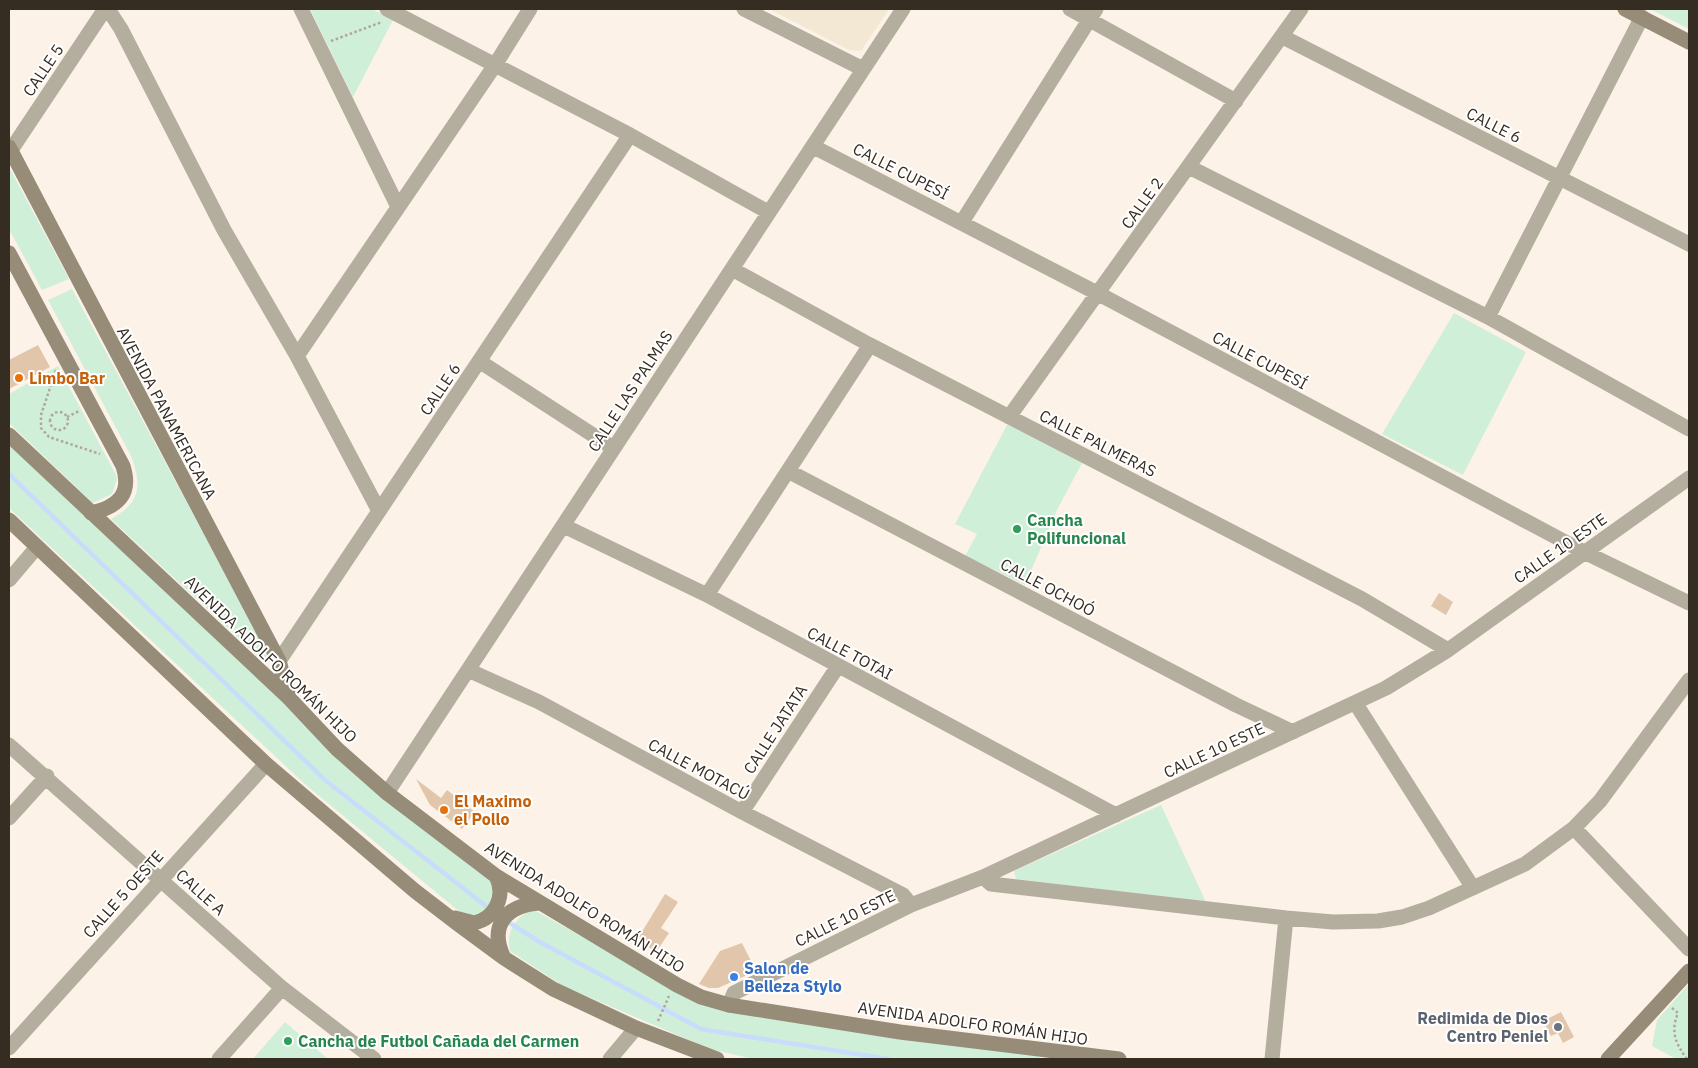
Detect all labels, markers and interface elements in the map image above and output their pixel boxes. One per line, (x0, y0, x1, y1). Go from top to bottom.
street label: CALLE 5 (18, 40, 68, 100)
street label: CALLE 6 (1463, 103, 1525, 147)
street label: CALLE CUPESÍ (850, 137, 953, 204)
street label: CALLE 2 (1117, 173, 1167, 233)
street label: AVENIDA PANAMERICANA (113, 323, 221, 503)
street label: CALLE CUPESÍ (1209, 326, 1311, 393)
street label: CALLE LAS PALMAS (583, 327, 677, 455)
street label: CALLE 6 (415, 359, 465, 419)
place label: Limbo Bar (29, 368, 106, 388)
marker: Limbo Bar (13, 372, 25, 384)
street label: CALLE PALMERAS (1036, 405, 1160, 481)
street label: CALLE 10 ESTE (1510, 508, 1610, 588)
place label: Cancha Polifuncional (1027, 510, 1126, 548)
marker: Cancha Polifuncional (1011, 523, 1023, 535)
street label: CALLE OCHOÓ (997, 553, 1099, 620)
street label: AVENIDA ADOLFO ROMÁN HIJO (181, 570, 362, 747)
street label: CALLE TOTAI (804, 622, 896, 684)
street label: CALLE JATATA (739, 681, 811, 777)
street label: CALLE 10 ESTE (1160, 718, 1268, 782)
street label: CALLE MOTACÚ (645, 733, 754, 804)
place label: El Maximo el Pollo (454, 791, 531, 829)
marker: El Maximo el Pollo (438, 804, 450, 816)
street label: AVENIDA ADOLFO ROMÁN HIJO (481, 836, 689, 977)
street label: CALLE 5 OESTE (78, 846, 168, 942)
street label: CALLE A (172, 865, 230, 919)
street label: CALLE 10 ESTE (792, 885, 898, 951)
place label: Salon de Belleza Stylo (744, 958, 842, 996)
marker: Salon de Belleza Stylo (728, 971, 740, 983)
street label: AVENIDA ADOLFO ROMÁN HIJO (857, 996, 1089, 1049)
place label: Redimida de Dios Centro Peniel (1417, 1008, 1548, 1046)
marker: Redimida de Dios Centro Peniel (1552, 1021, 1564, 1033)
place label: Cancha de Futbol Cañada del Carmen (298, 1031, 579, 1051)
marker: Cancha de Futbol Cañada del Carmen (282, 1035, 294, 1047)

